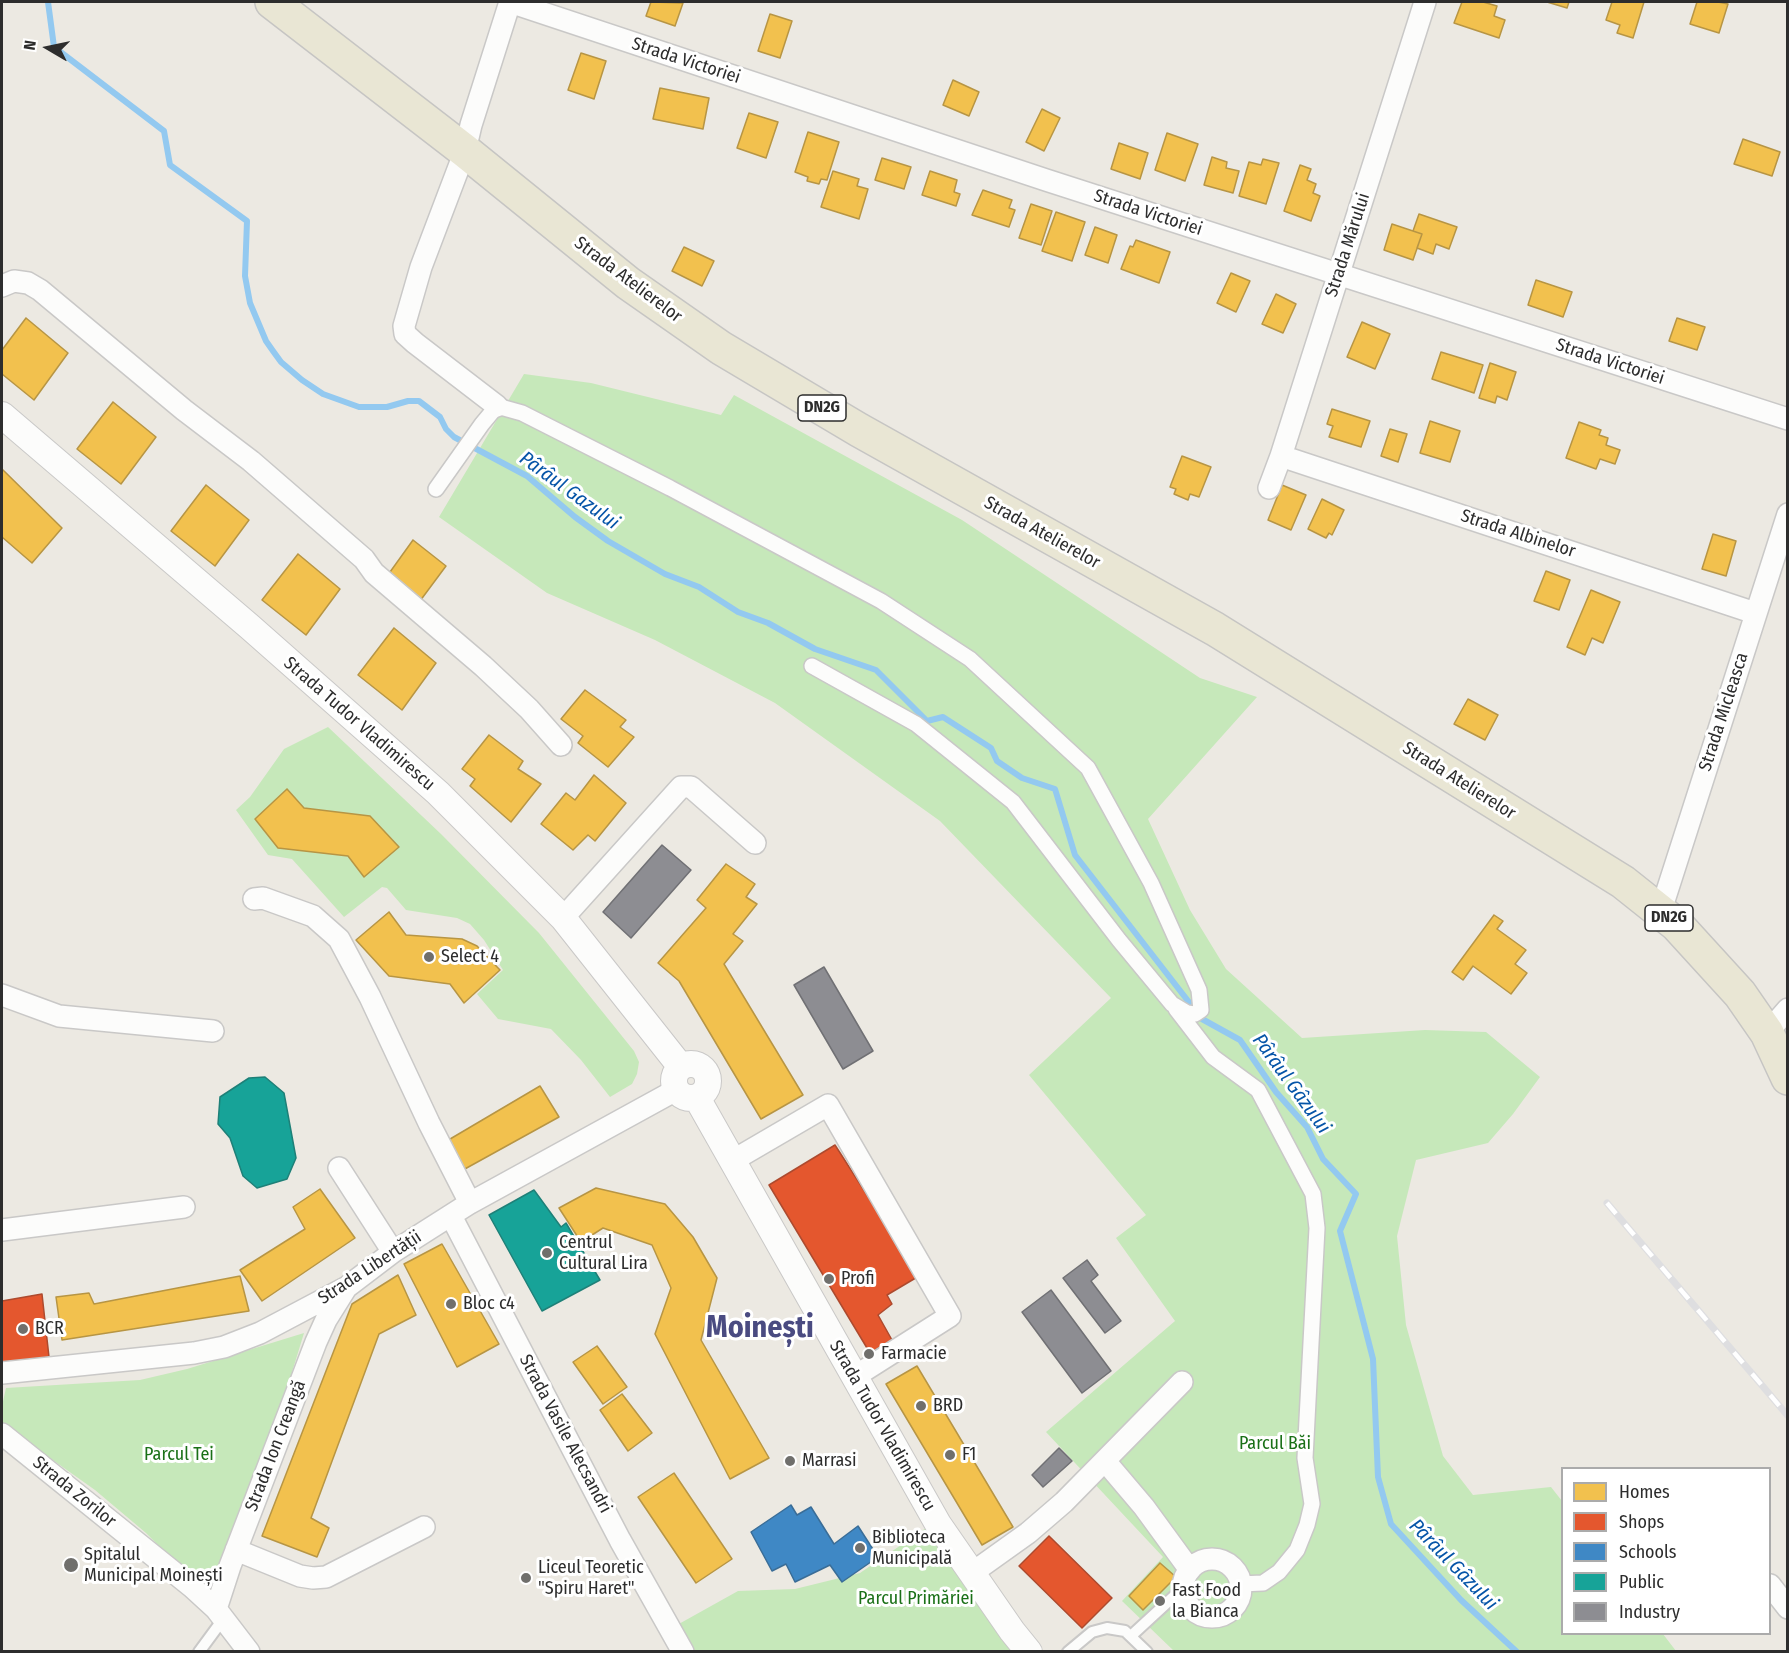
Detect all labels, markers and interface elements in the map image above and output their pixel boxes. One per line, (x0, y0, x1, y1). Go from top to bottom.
north arrow (18, 18, 78, 78)
street label: Strada Victoriei (629, 33, 743, 89)
text: N (20, 39, 40, 51)
street label: Strada Victoriei (1091, 185, 1205, 241)
street label: Strada Mărului (1321, 190, 1375, 300)
street label: Strada Atelierelor (570, 232, 686, 328)
street label: Strada Victoriei (1553, 334, 1667, 390)
road number: DN2G (798, 395, 846, 421)
water label: Pârâul Gazului (514, 447, 624, 535)
street label: Strada Atelierelor (980, 492, 1104, 574)
street label: Strada Albinelor (1458, 505, 1578, 563)
street label: Strada Micleasca (1695, 650, 1753, 774)
street label: Strada Tudor Vladimirescu (279, 652, 439, 796)
street label: Strada Atelierelor (1398, 738, 1520, 824)
road number: DN2G (1645, 905, 1693, 931)
place label: Select 4 (441, 946, 499, 968)
marker: Select 4 (422, 950, 436, 964)
water label: Pârâul Gâzului (1247, 1029, 1335, 1139)
street label: Strada Libertății (314, 1227, 426, 1309)
place label: Centrul Cultural Lira (559, 1232, 648, 1274)
marker: Centrul Cultural Lira (540, 1246, 554, 1260)
place label: Profi (841, 1268, 875, 1290)
marker: Profi (822, 1272, 836, 1286)
place label: Bloc c4 (463, 1293, 515, 1315)
marker: Bloc c4 (444, 1297, 458, 1311)
district label: Moinești (706, 1311, 814, 1347)
place label: BCR (35, 1318, 64, 1340)
marker: BCR (16, 1322, 30, 1336)
street label: Strada Tudor Vladimirescu (824, 1337, 940, 1515)
place label: Farmacie (881, 1343, 947, 1365)
marker: Farmacie (862, 1347, 876, 1361)
street label: Strada Vasile Alecsandri (514, 1351, 616, 1517)
street label: Strada Ion Creangă (241, 1377, 311, 1515)
place label: BRD (933, 1395, 963, 1417)
marker: BRD (914, 1399, 928, 1413)
park label: Parcul Băi (1239, 1433, 1311, 1455)
park label: Parcul Tei (144, 1444, 214, 1466)
place label: F1 (962, 1444, 976, 1466)
marker: F1 (943, 1448, 957, 1462)
place label: Marrasi (802, 1450, 857, 1472)
street label: Strada Zorilor (28, 1452, 120, 1532)
marker: Marrasi (783, 1454, 797, 1468)
legend (1561, 1467, 1771, 1635)
text: Homes (1619, 1481, 1670, 1503)
text: Shops (1619, 1511, 1664, 1533)
water label: Pârâul Gâzului (1404, 1514, 1502, 1616)
place label: Biblioteca Municipală (872, 1527, 952, 1570)
marker: Biblioteca Municipală (853, 1541, 867, 1555)
text: Schools (1619, 1541, 1677, 1563)
place label: Spitalul Municipal Moinești (84, 1544, 223, 1586)
marker: Spitalul Municipal Moinești (62, 1556, 80, 1574)
place label: Liceul Teoretic "Spiru Haret" (538, 1557, 644, 1600)
marker: Liceul Teoretic "Spiru Haret" (519, 1571, 533, 1585)
text: Public (1619, 1571, 1664, 1593)
place label: Fast Food la Bianca (1172, 1580, 1241, 1622)
park label: Parcul Primăriei (858, 1588, 974, 1610)
marker: Fast Food la Bianca (1153, 1594, 1167, 1608)
text: Industry (1619, 1601, 1680, 1623)

